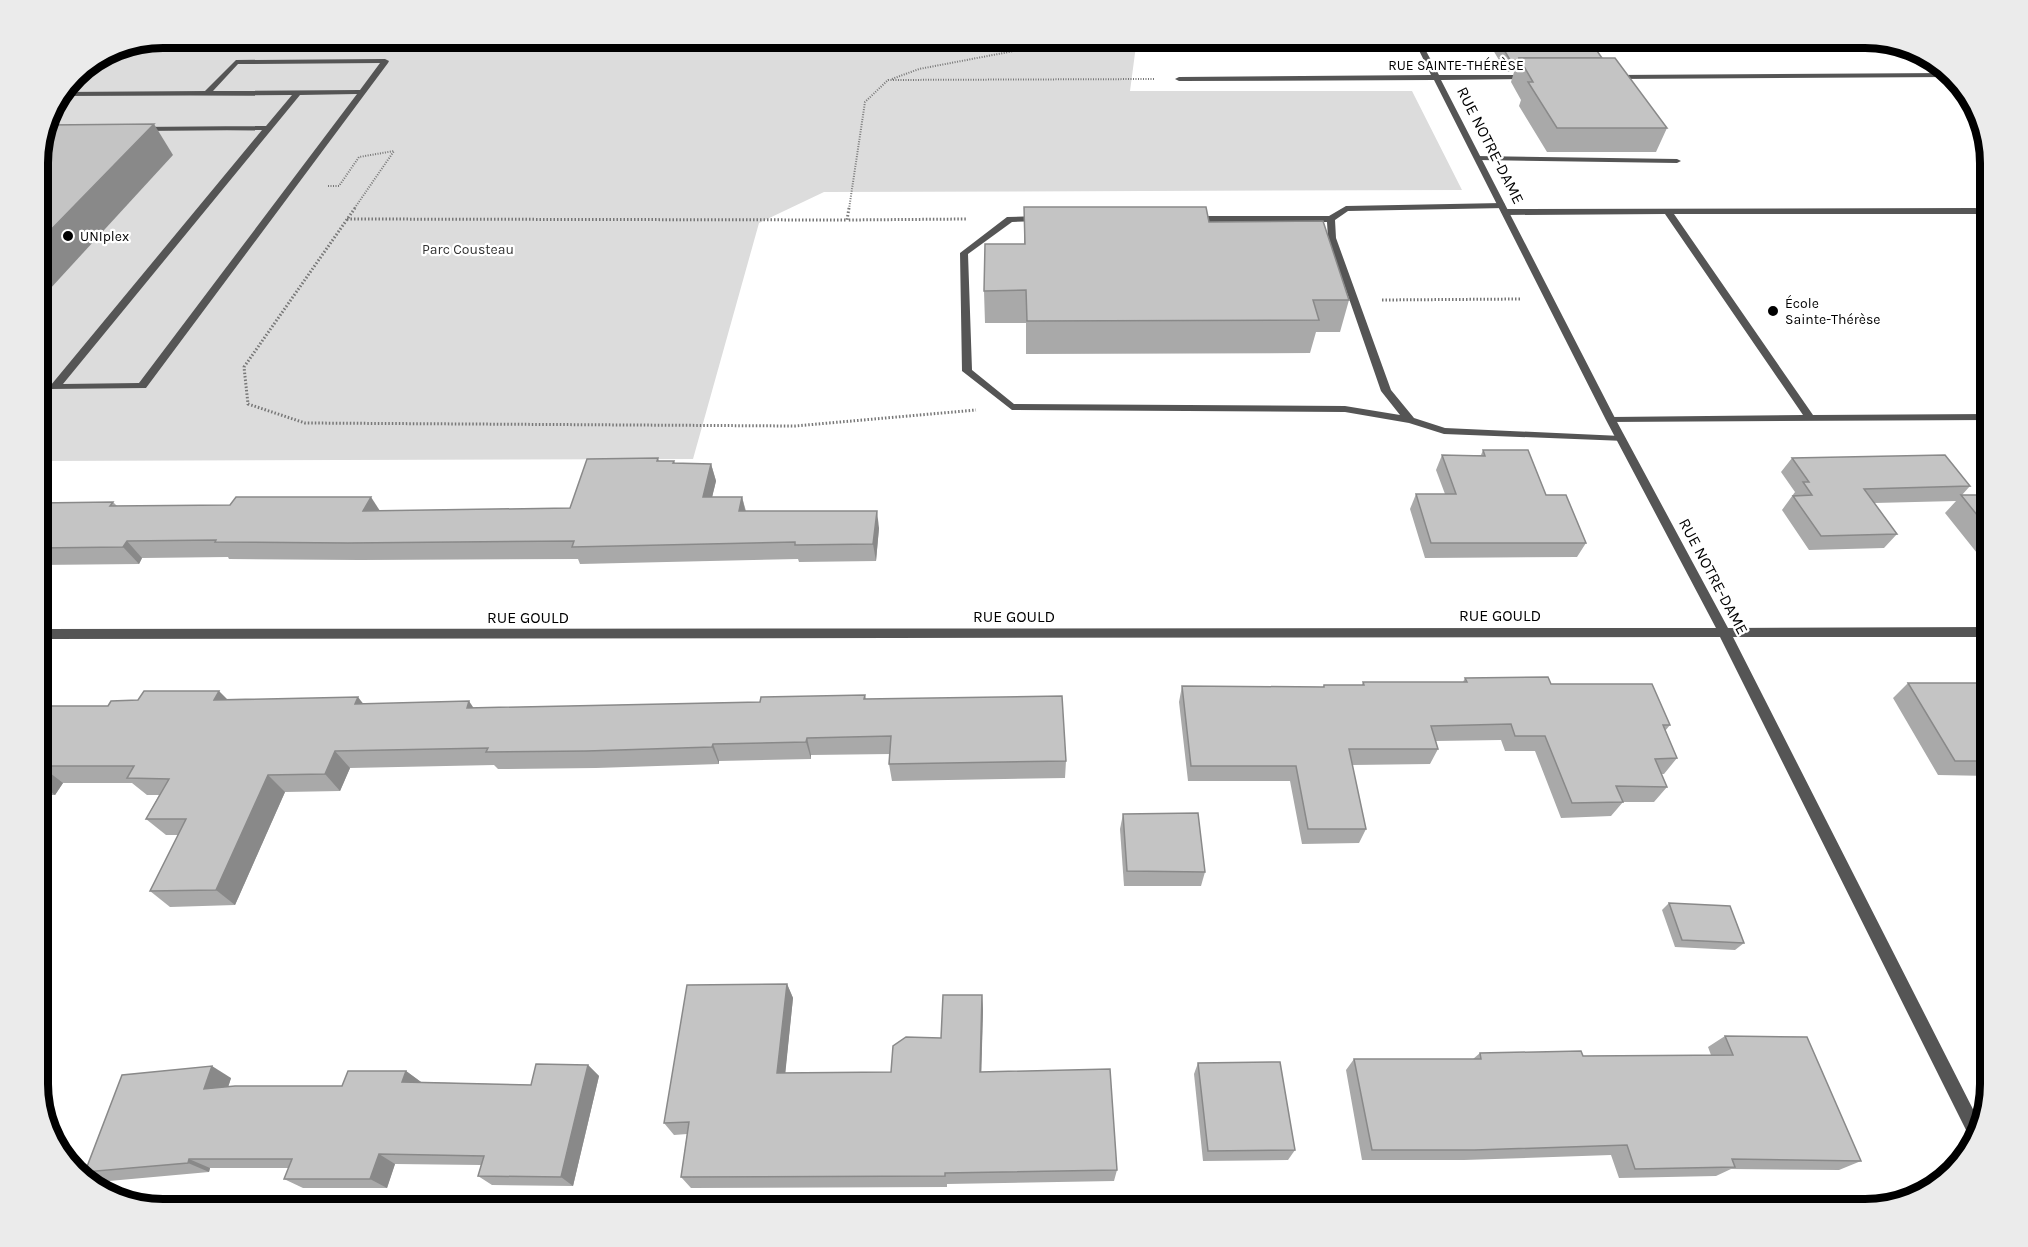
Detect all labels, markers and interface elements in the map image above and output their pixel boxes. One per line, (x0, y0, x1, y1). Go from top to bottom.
street label: RUE SAINTE-THÉRÈSE (1388, 56, 1524, 74)
street label: RUE NOTRE-DAME (1453, 83, 1528, 207)
place label: UNIplex (80, 228, 129, 245)
marker: UNIplex (61, 229, 75, 243)
park label: Parc Cousteau (422, 241, 514, 258)
place label: École Sainte-Thérèse (1785, 294, 1881, 328)
marker: École Sainte-Thérèse (1766, 304, 1780, 318)
street label: RUE NOTRE-DAME (1675, 515, 1752, 638)
street label: RUE GOULD (1459, 606, 1541, 625)
street label: RUE GOULD (973, 607, 1055, 626)
street label: RUE GOULD (487, 608, 569, 627)

